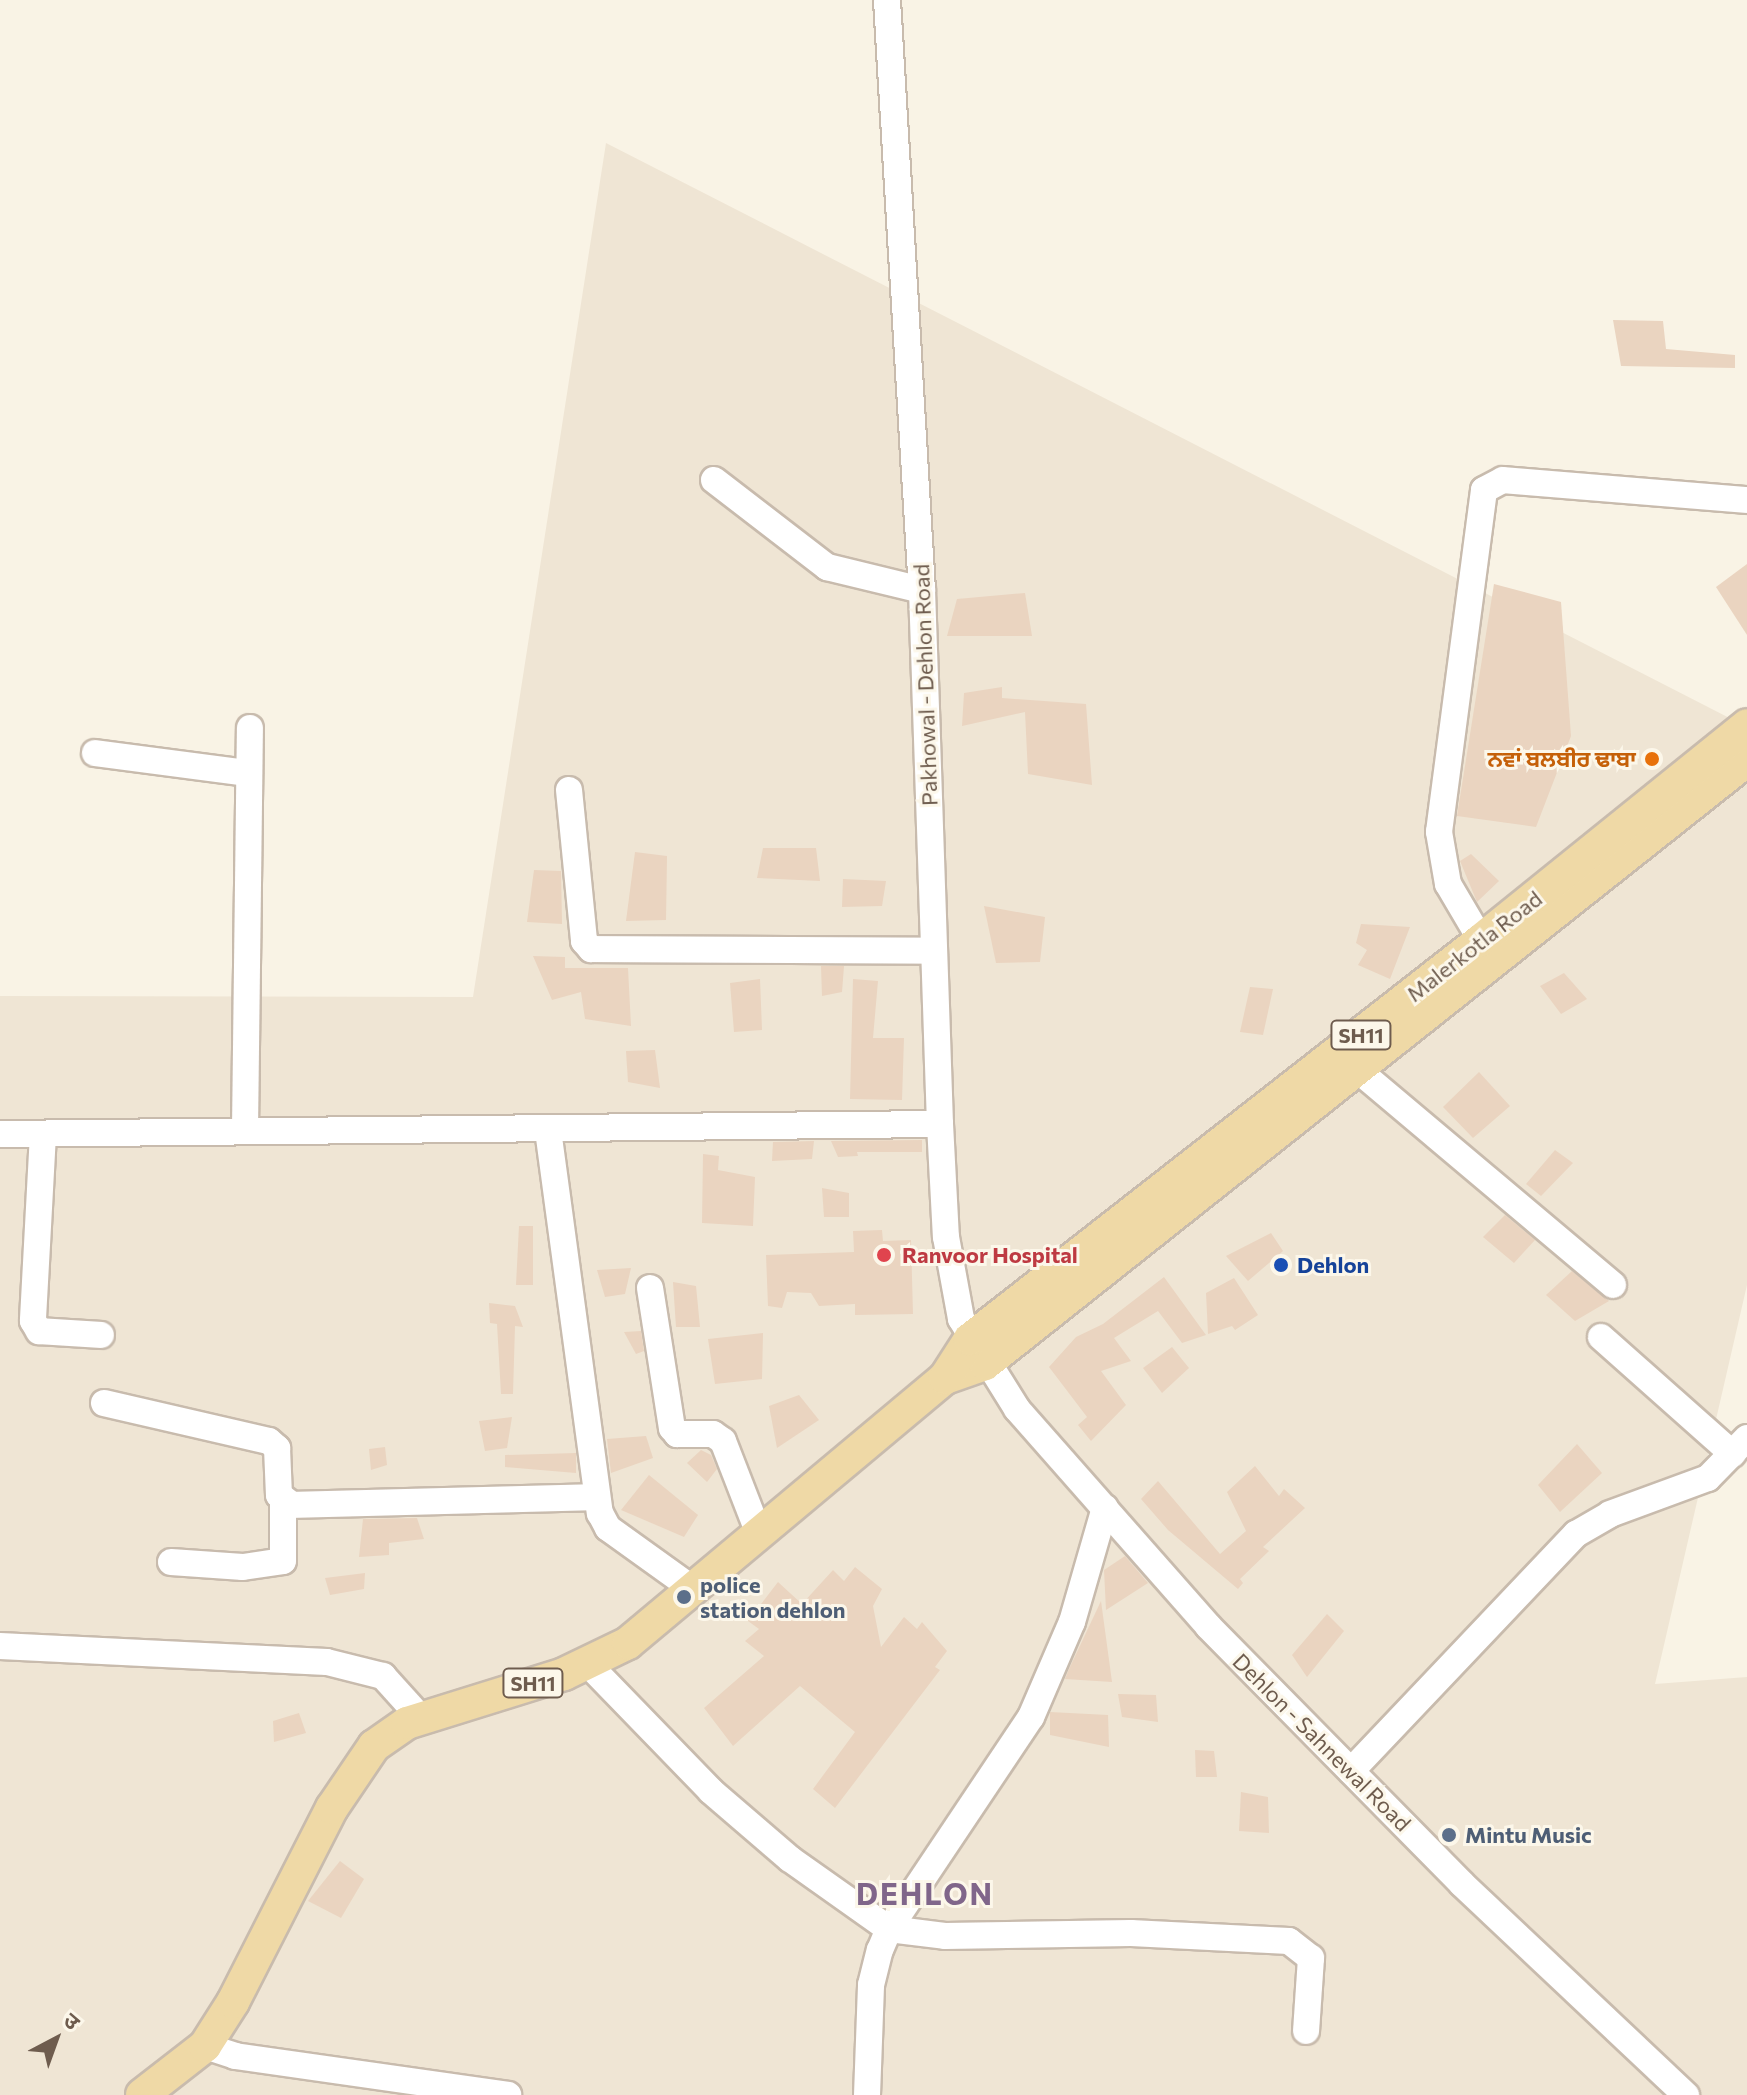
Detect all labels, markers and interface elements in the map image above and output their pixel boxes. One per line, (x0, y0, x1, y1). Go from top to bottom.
street label: Pakhowal - Dehlon Road (908, 564, 942, 806)
place label: ਨਵਾਂ ਬਲਬੀਰ ਢਾਬਾ (1487, 746, 1636, 772)
marker: ਨਵਾਂ ਬਲਬੀਰ ਢਾਬਾ (1643, 750, 1661, 768)
street label: Malerkotla Road (1401, 885, 1547, 1007)
road number: SH11 (1329, 1019, 1393, 1051)
place label: Ranvoor Hospital (902, 1242, 1078, 1268)
marker: Ranvoor Hospital (873, 1244, 895, 1266)
place label: Dehlon (1297, 1252, 1369, 1278)
marker: Dehlon (1272, 1256, 1290, 1274)
place label: police station dehlon (700, 1571, 846, 1622)
marker: police station dehlon (675, 1588, 693, 1606)
street label: Dehlon - Sahnewal Road (1228, 1648, 1416, 1836)
road number: SH11 (501, 1667, 565, 1699)
place label: Mintu Music (1465, 1822, 1592, 1848)
marker: Mintu Music (1440, 1826, 1458, 1844)
district label: DEHLON (856, 1875, 994, 1911)
north arrow (16, 1999, 96, 2079)
text: उ (58, 2006, 86, 2035)

